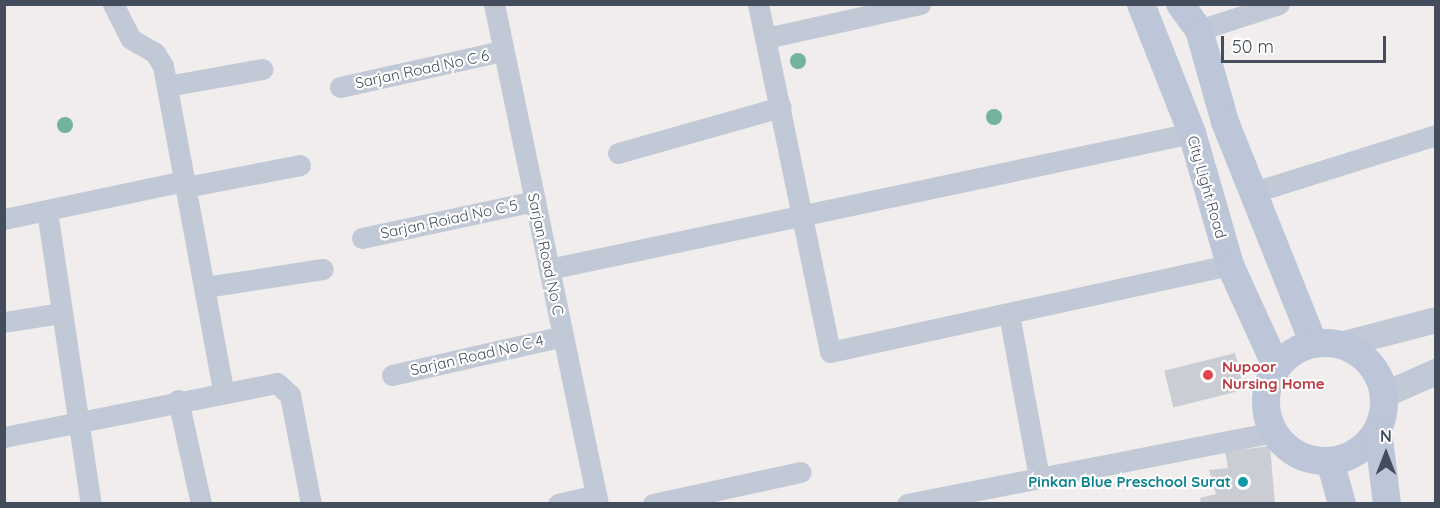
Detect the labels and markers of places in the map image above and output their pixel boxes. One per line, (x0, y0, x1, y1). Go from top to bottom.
place label: Nupoor Nursing Home (1222, 357, 1325, 392)
marker: Nupoor Nursing Home (1199, 366, 1217, 384)
place label: Pinkan Blue Preschool Surat (1028, 473, 1231, 491)
marker: Pinkan Blue Preschool Surat (1236, 475, 1250, 489)

